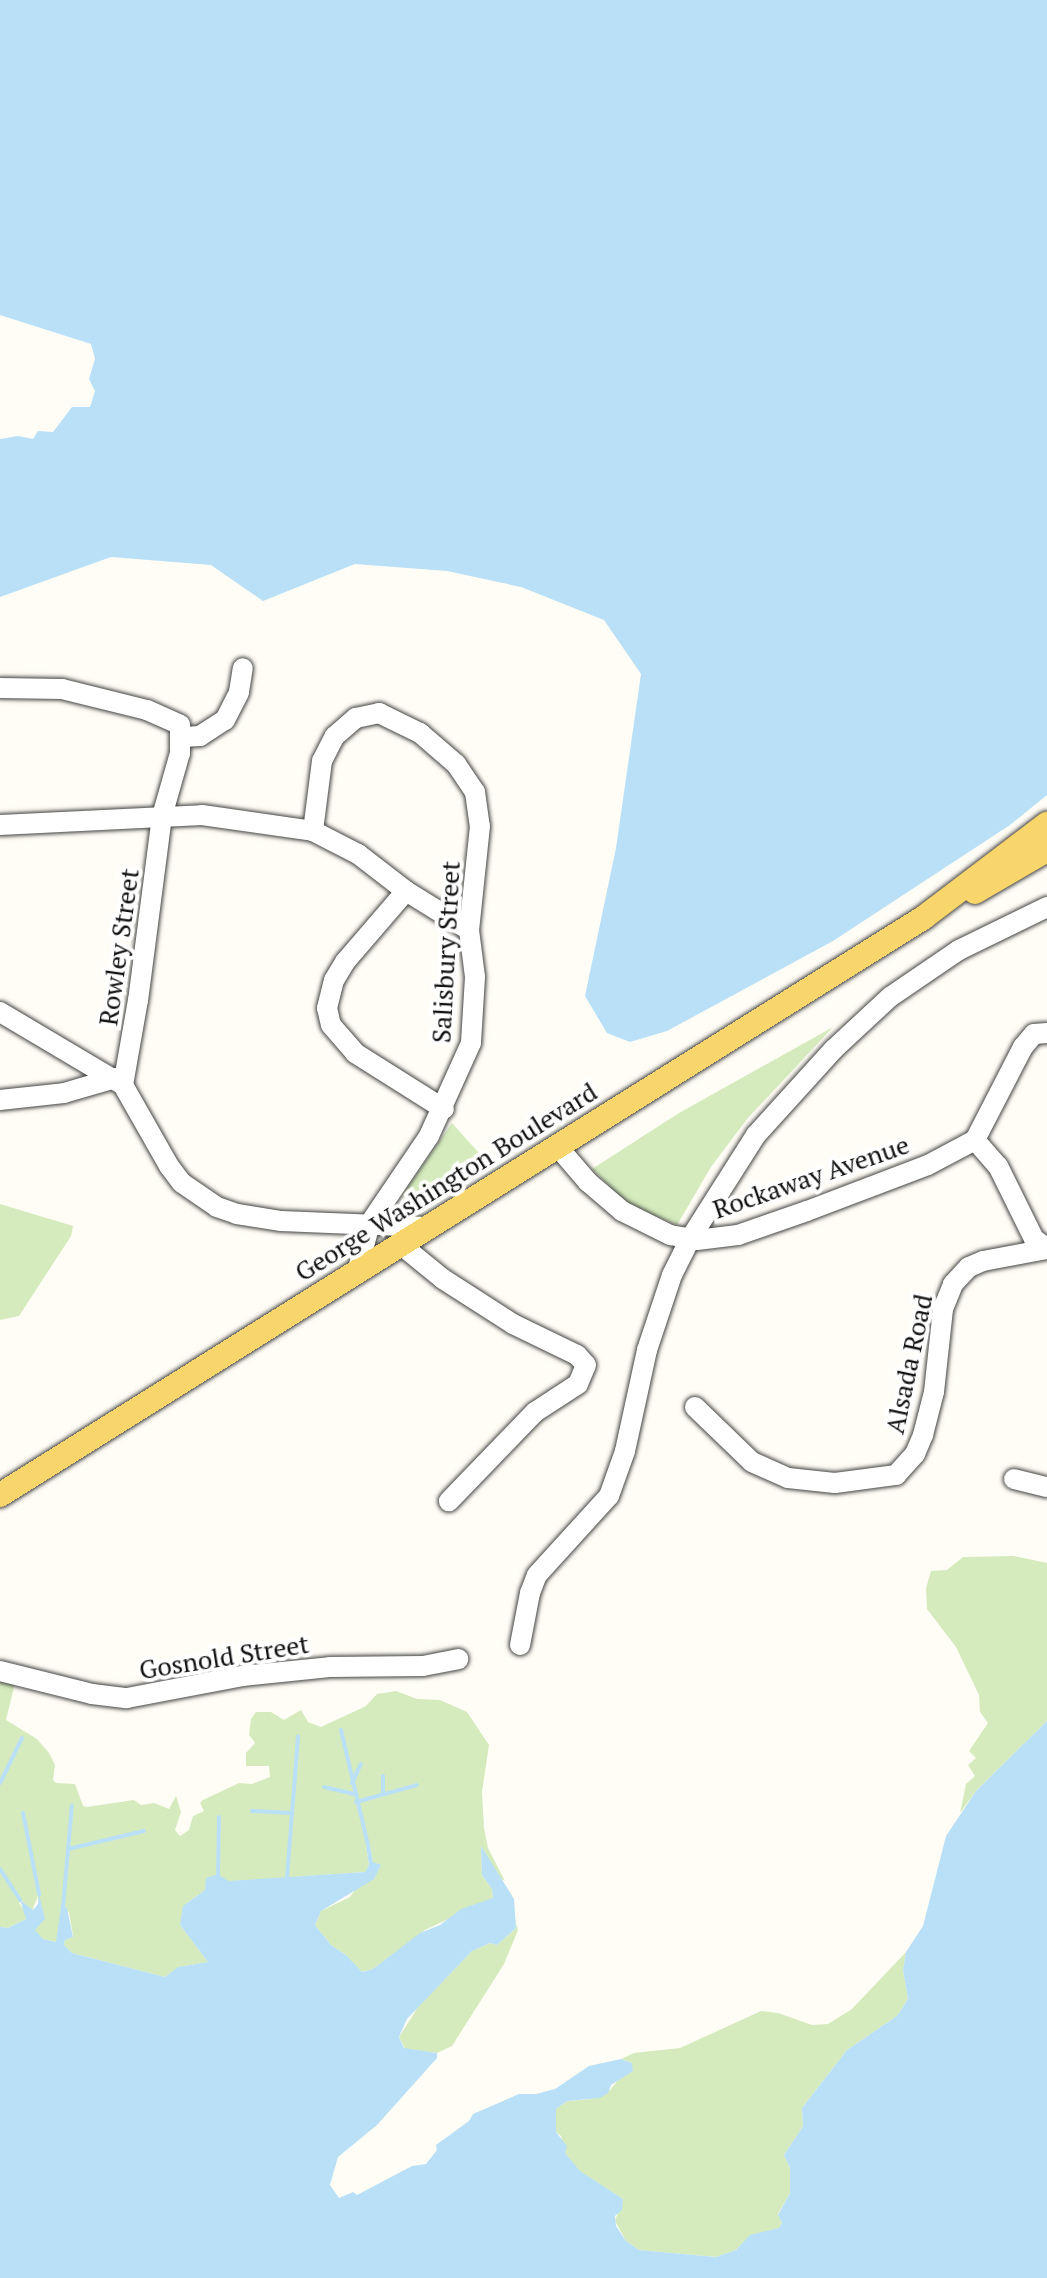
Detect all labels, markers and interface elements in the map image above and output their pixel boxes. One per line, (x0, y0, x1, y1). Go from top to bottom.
street label: Salisbury Street (426, 860, 466, 1044)
street label: Rowley Street (93, 866, 145, 1028)
street label: George Washington Boulevard (289, 1076, 603, 1288)
street label: Rockaway Avenue (709, 1129, 913, 1225)
street label: Alsada Road (879, 1291, 939, 1437)
street label: Gosnold Street (137, 1628, 311, 1686)

